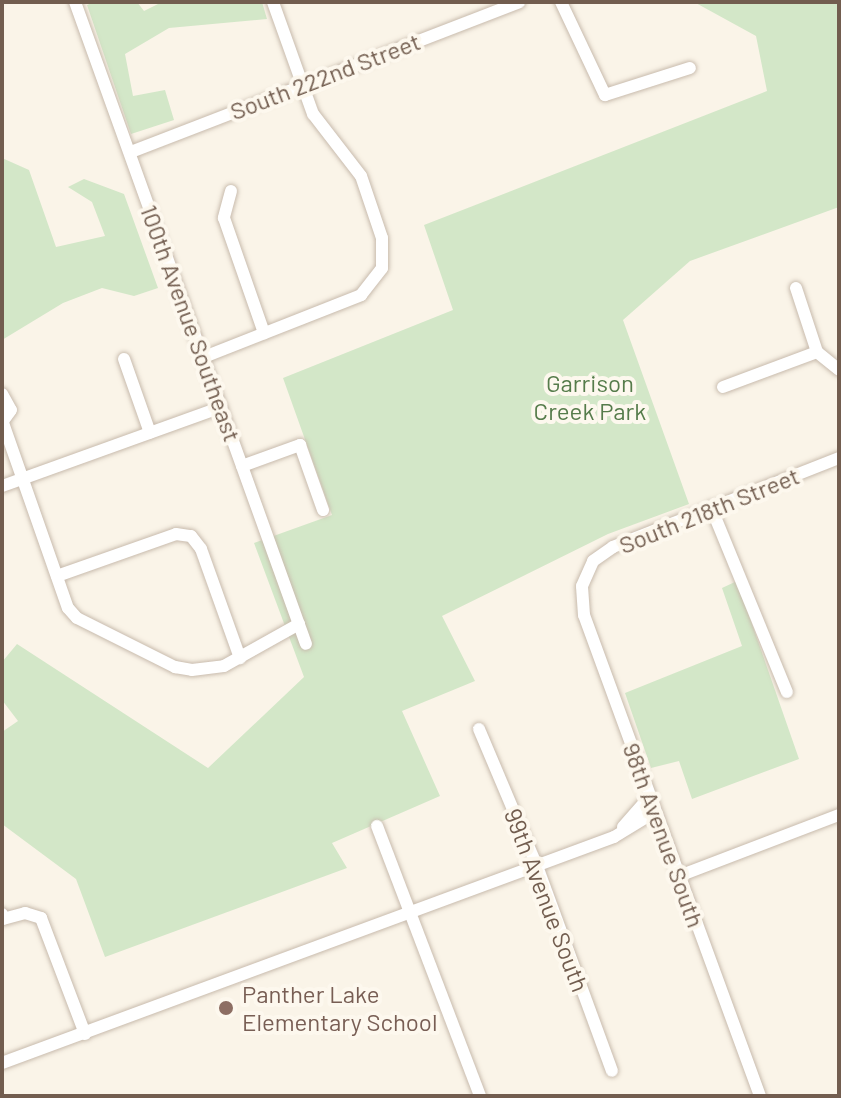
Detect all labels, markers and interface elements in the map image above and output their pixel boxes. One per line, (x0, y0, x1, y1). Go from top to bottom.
street label: South 222nd Street (226, 27, 424, 125)
street label: 100th Avenue Southeast (135, 201, 247, 445)
park label: Garrison Creek Park (534, 369, 646, 425)
street label: South 218th Street (615, 461, 803, 559)
street label: 98th Avenue South (617, 739, 711, 931)
street label: 99th Avenue South (499, 804, 595, 996)
place label: Panther Lake Elementary School (242, 980, 437, 1036)
marker: Panther Lake Elementary School (217, 999, 235, 1017)

